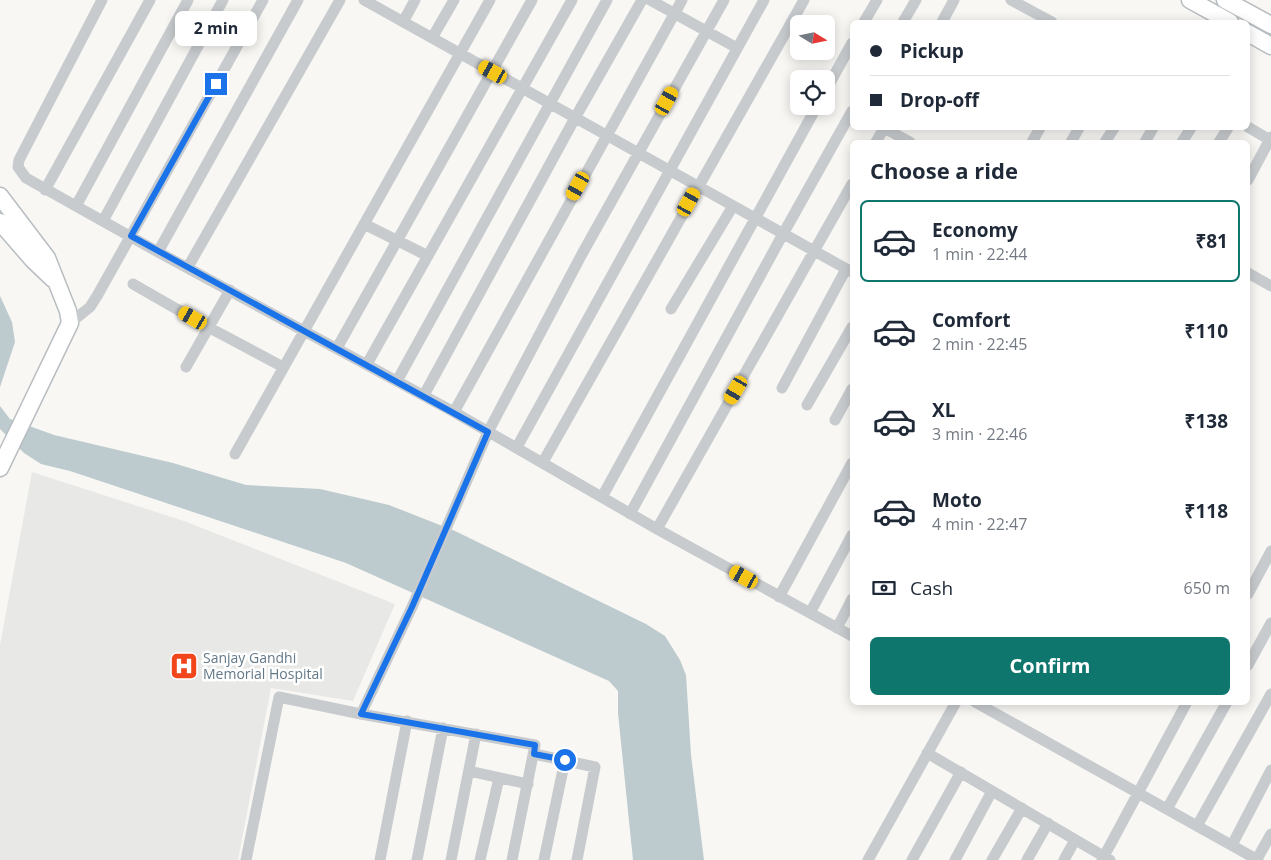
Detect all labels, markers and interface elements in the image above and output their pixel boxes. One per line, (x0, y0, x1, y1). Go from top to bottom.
callout: 2 min (175, 12, 257, 46)
north arrow (790, 15, 835, 60)
map controls (790, 15, 835, 115)
text: 2 min (194, 17, 238, 39)
text: Pickup (900, 38, 964, 64)
car (476, 58, 509, 86)
button: locate (790, 70, 835, 115)
route end (205, 73, 227, 95)
car (653, 84, 680, 118)
text: Drop-off (900, 87, 979, 113)
text: Choose a ride (870, 155, 1018, 185)
car (564, 169, 591, 203)
car (675, 185, 702, 219)
text: Economy (932, 217, 1018, 243)
icon: car (872, 219, 917, 264)
text: ₹81 (1195, 228, 1228, 254)
text: 1 min · 22:44 (932, 243, 1027, 265)
car (176, 304, 209, 332)
text: Comfort (932, 307, 1011, 333)
icon: car (872, 309, 917, 354)
text: ₹110 (1185, 318, 1228, 344)
text: 2 min · 22:45 (932, 333, 1027, 355)
car (722, 373, 749, 407)
text: XL (932, 397, 955, 423)
icon: car (872, 399, 917, 444)
text: ₹138 (1185, 408, 1228, 434)
text: 3 min · 22:46 (932, 423, 1027, 445)
text: Moto (932, 487, 982, 513)
icon: car (872, 489, 917, 534)
text: ₹118 (1185, 498, 1228, 524)
text: 4 min · 22:47 (932, 513, 1027, 535)
car (727, 563, 760, 591)
icon: cash (870, 574, 898, 602)
text: Cash (910, 575, 953, 601)
text: 650 m (1184, 577, 1230, 599)
button: Confirm (870, 637, 1230, 695)
place label: Sanjay Gandhi Memorial Hospital (203, 648, 323, 683)
hospital icon: Sanjay Gandhi Memorial Hospital (169, 651, 199, 681)
route start (554, 749, 576, 771)

